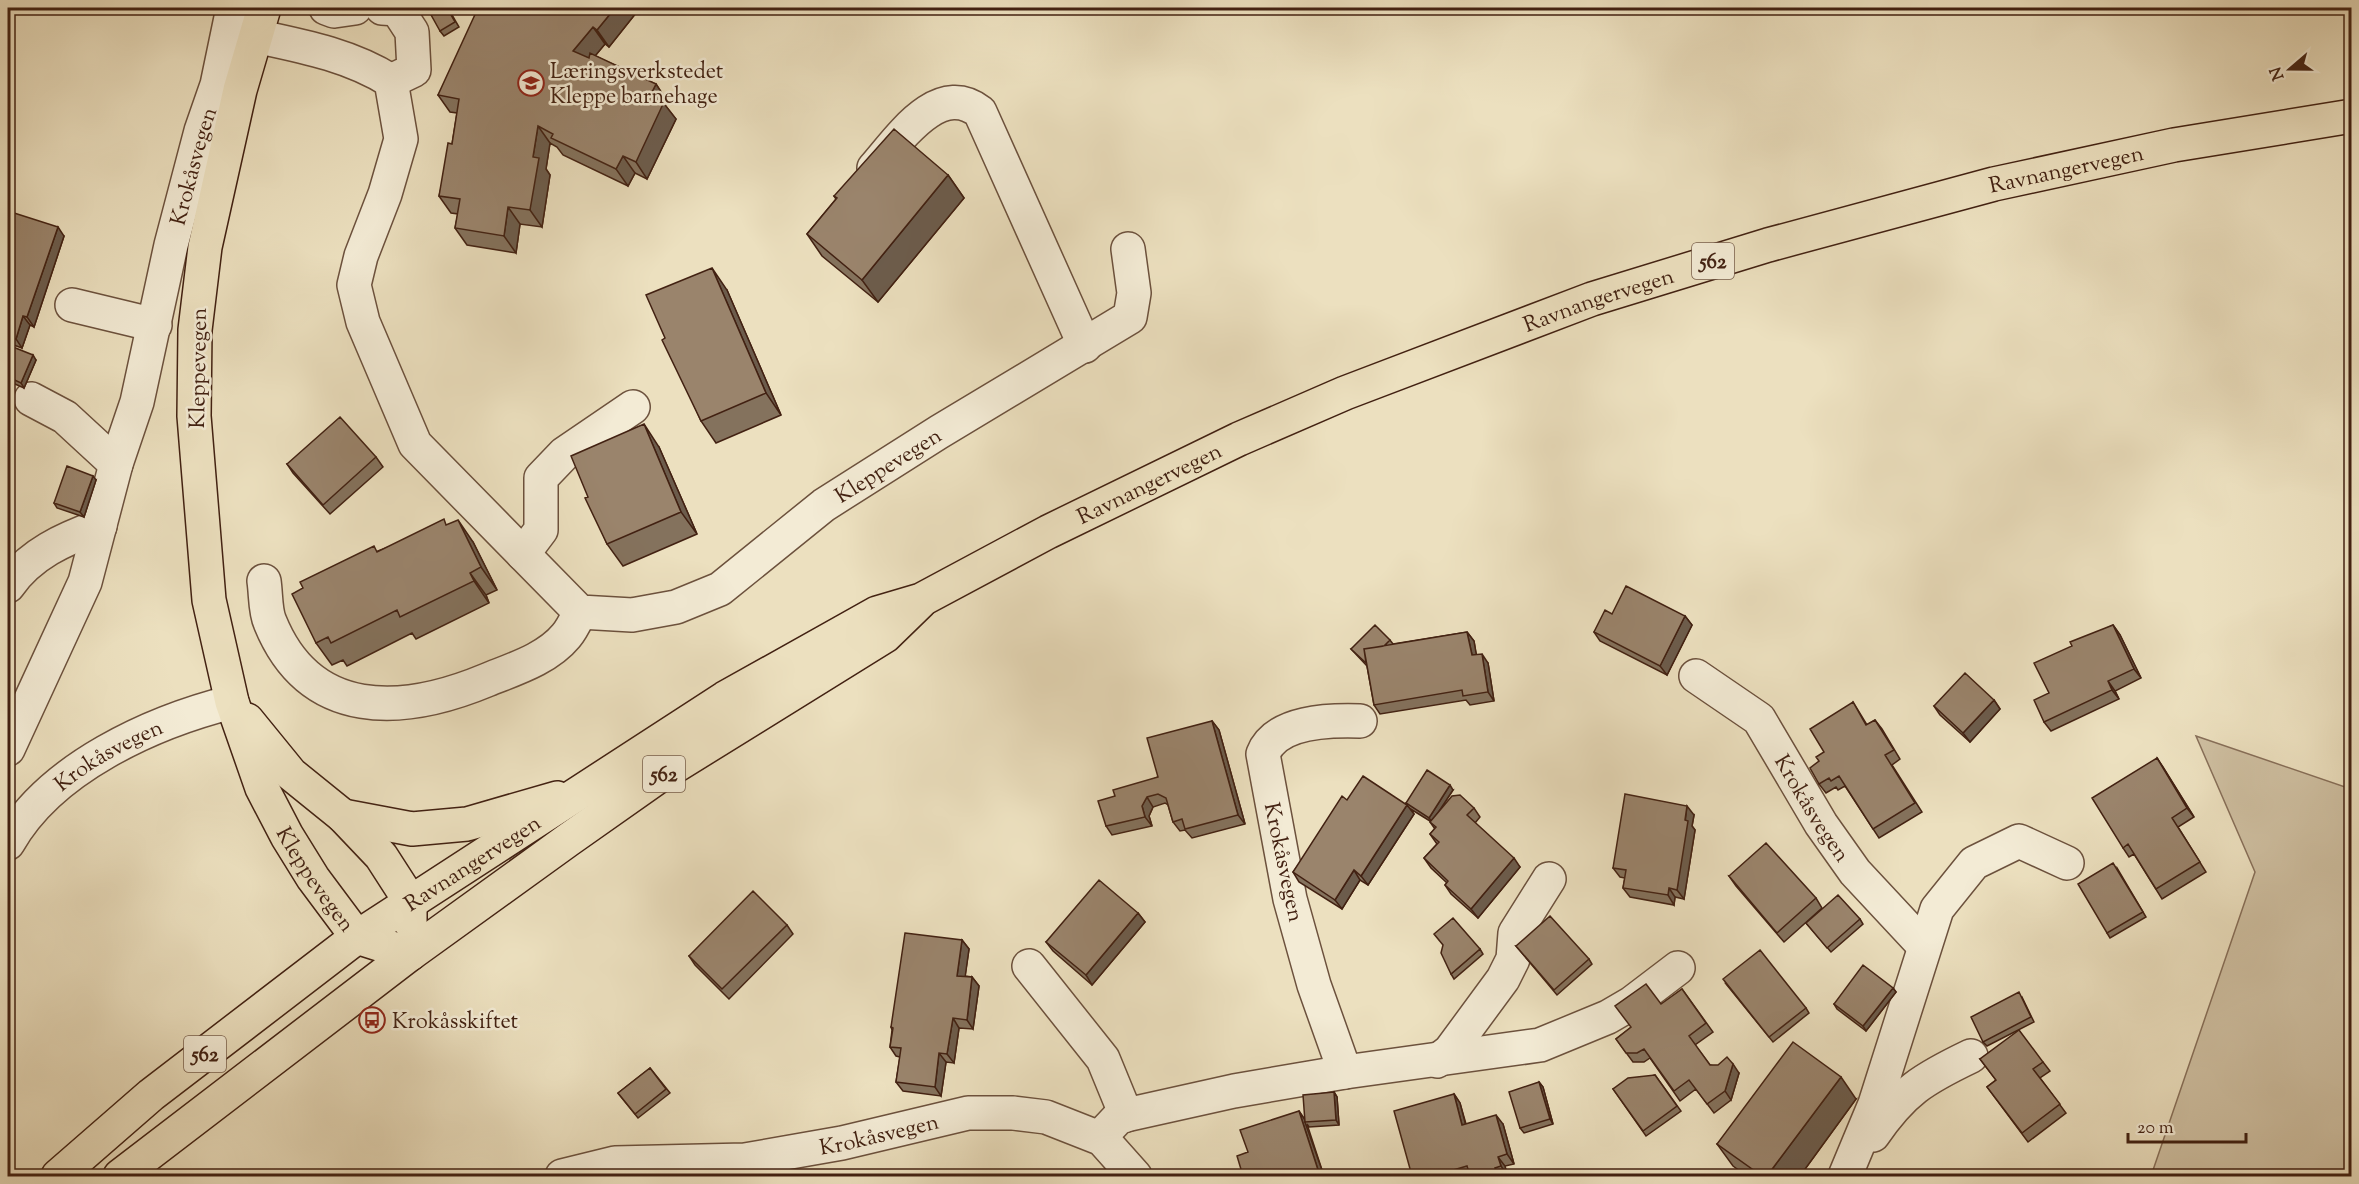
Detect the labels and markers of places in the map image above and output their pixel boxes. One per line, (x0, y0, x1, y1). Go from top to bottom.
place label: Læringsverkstedet Kleppe barnehage (550, 57, 724, 114)
school or university icon: Læringsverkstedet Kleppe barnehage (516, 68, 546, 98)
bus stop icon: Krokåsskiftet (357, 1005, 387, 1035)
place label: Krokåsskiftet (392, 1007, 519, 1039)

